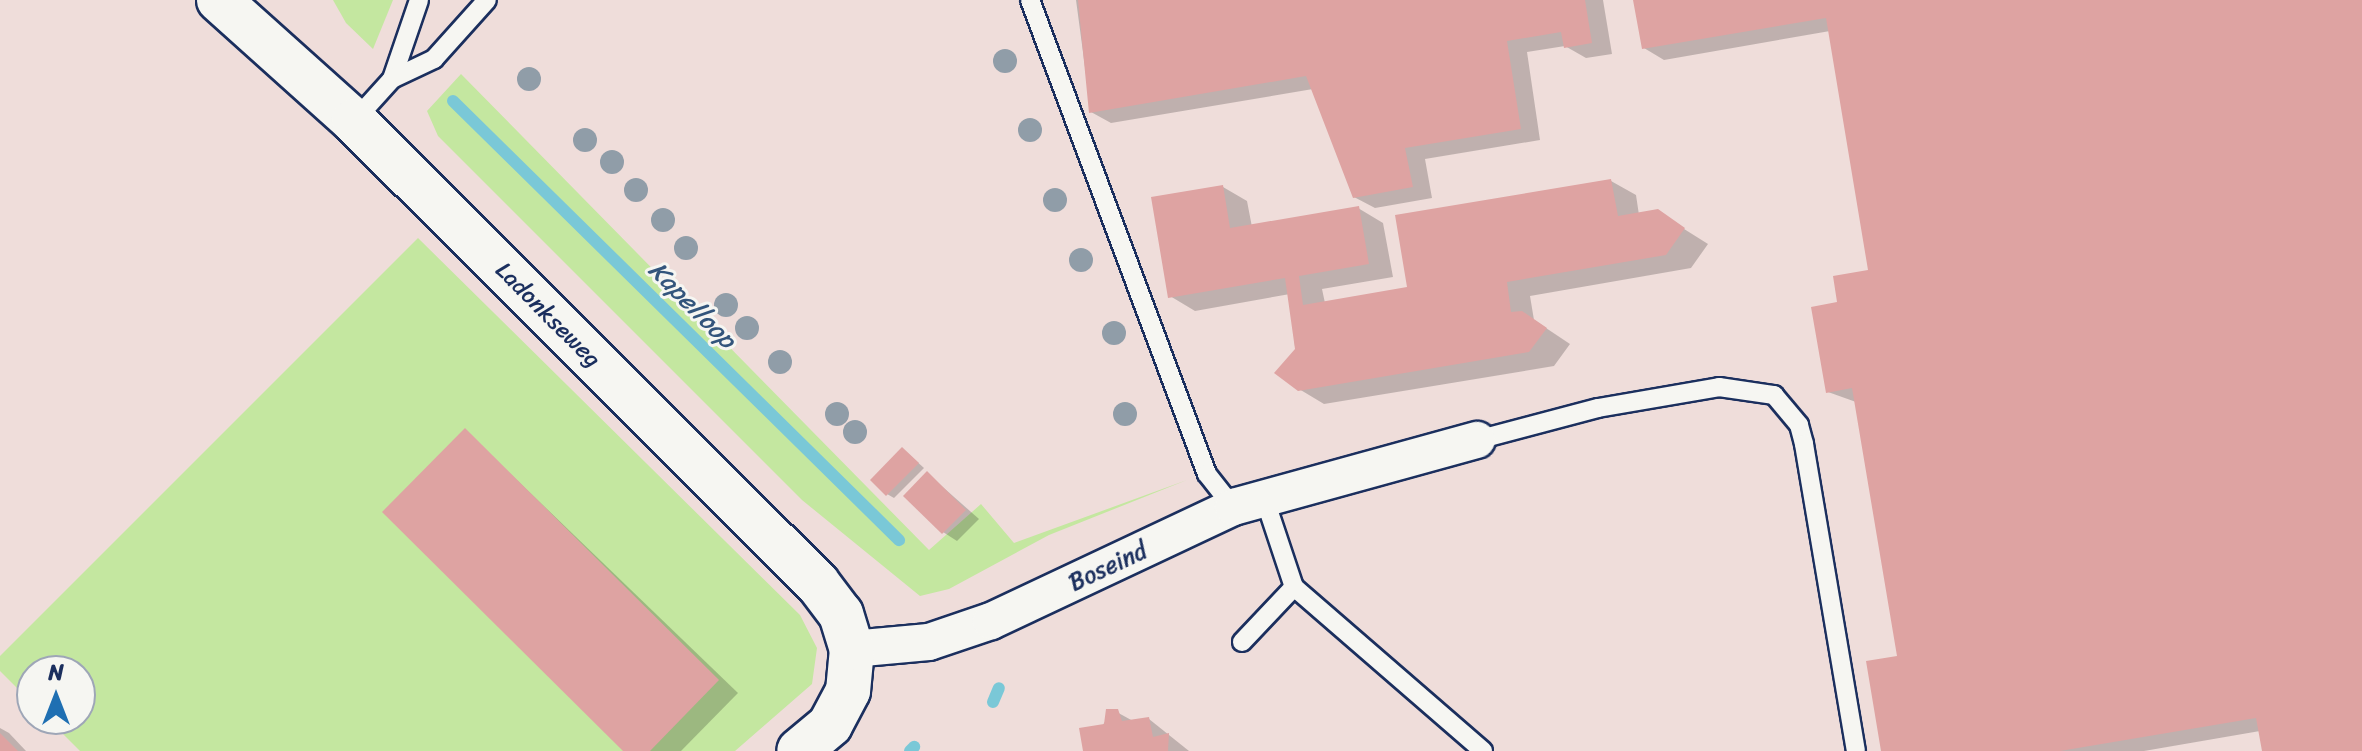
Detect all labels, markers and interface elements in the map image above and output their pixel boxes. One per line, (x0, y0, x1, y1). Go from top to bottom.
water label: Kapelloop (642, 255, 742, 355)
street label: Ladonkseweg (489, 256, 607, 374)
street label: Boseind (1064, 536, 1152, 598)
text: N (48, 653, 64, 692)
north arrow (16, 655, 96, 735)

